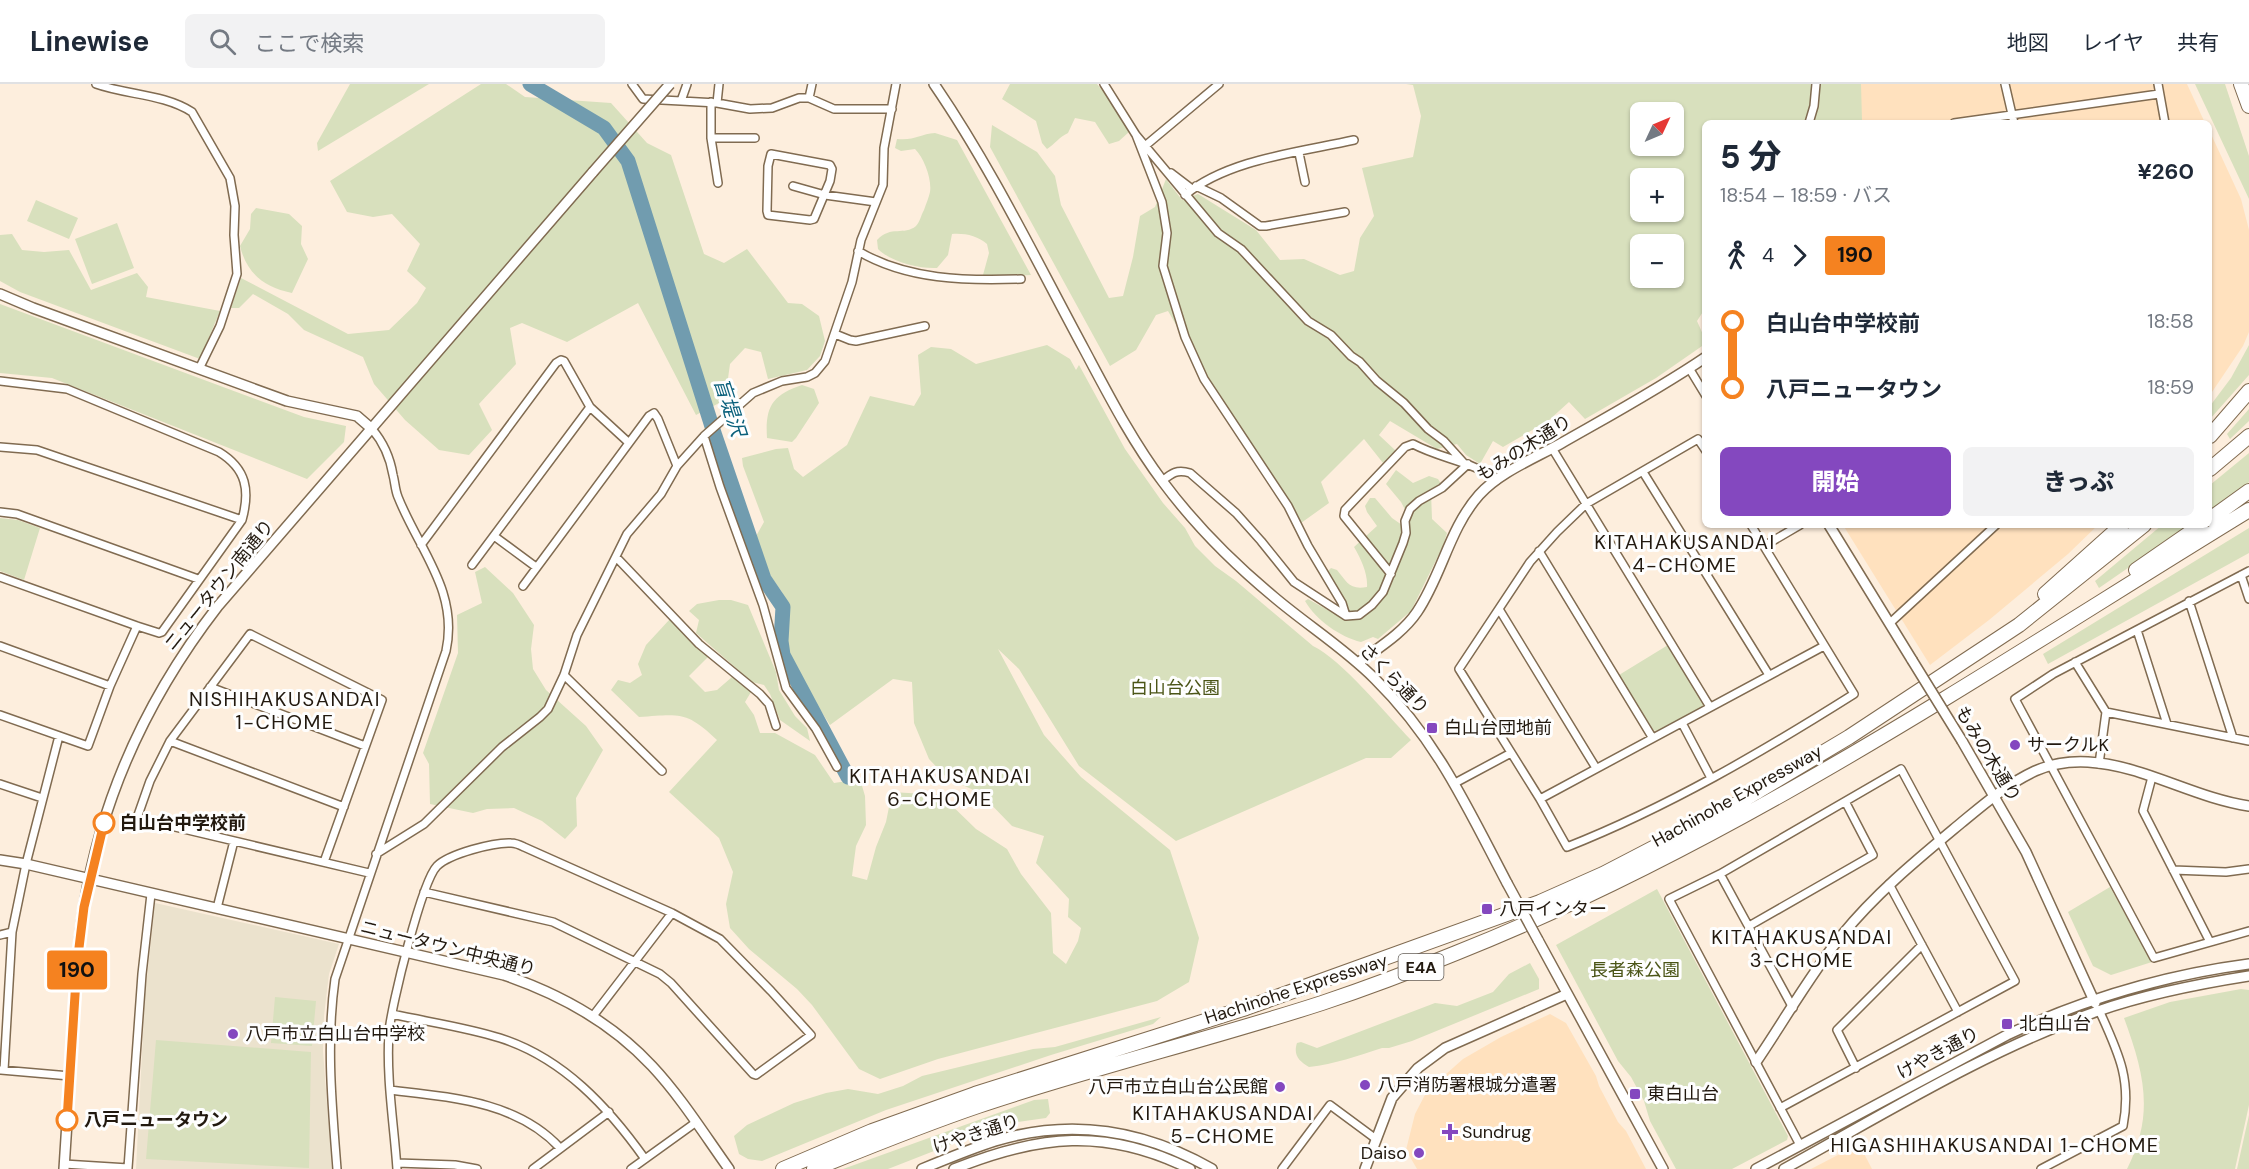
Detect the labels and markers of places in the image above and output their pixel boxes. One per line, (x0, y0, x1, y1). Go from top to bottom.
place label: 白山台団地前 (1444, 716, 1552, 740)
marker: 白山台団地前 (1425, 721, 1439, 735)
place label: サークルK (2027, 733, 2109, 757)
marker: サークルK (2008, 738, 2022, 752)
place label: 白山台中学校前 (120, 811, 246, 835)
marker: 白山台中学校前 (93, 812, 115, 834)
place label: 八戸インター (1499, 897, 1607, 921)
marker: 八戸インター (1480, 902, 1494, 916)
place label: 北白山台 (2019, 1012, 2091, 1036)
marker: 北白山台 (2000, 1017, 2014, 1031)
place label: 八戸市立白山台中学校 (245, 1022, 425, 1046)
marker: 八戸市立白山台中学校 (226, 1027, 240, 1041)
place label: 八戸消防署根城分遣署 (1377, 1073, 1557, 1097)
place label: 八戸市立白山台公民館 (1088, 1075, 1268, 1099)
marker: 八戸消防署根城分遣署 (1358, 1078, 1372, 1092)
marker: 八戸市立白山台公民館 (1273, 1080, 1287, 1094)
place label: 東白山台 (1647, 1082, 1719, 1106)
marker: 東白山台 (1628, 1087, 1642, 1101)
place label: 八戸ニュータウン (84, 1108, 228, 1132)
marker: 八戸ニュータウン (56, 1109, 78, 1131)
place label: Sundrug (1462, 1120, 1531, 1144)
marker: Sundrug (1443, 1125, 1457, 1139)
place label: Daiso (1361, 1141, 1407, 1165)
marker: Daiso (1412, 1146, 1426, 1160)

